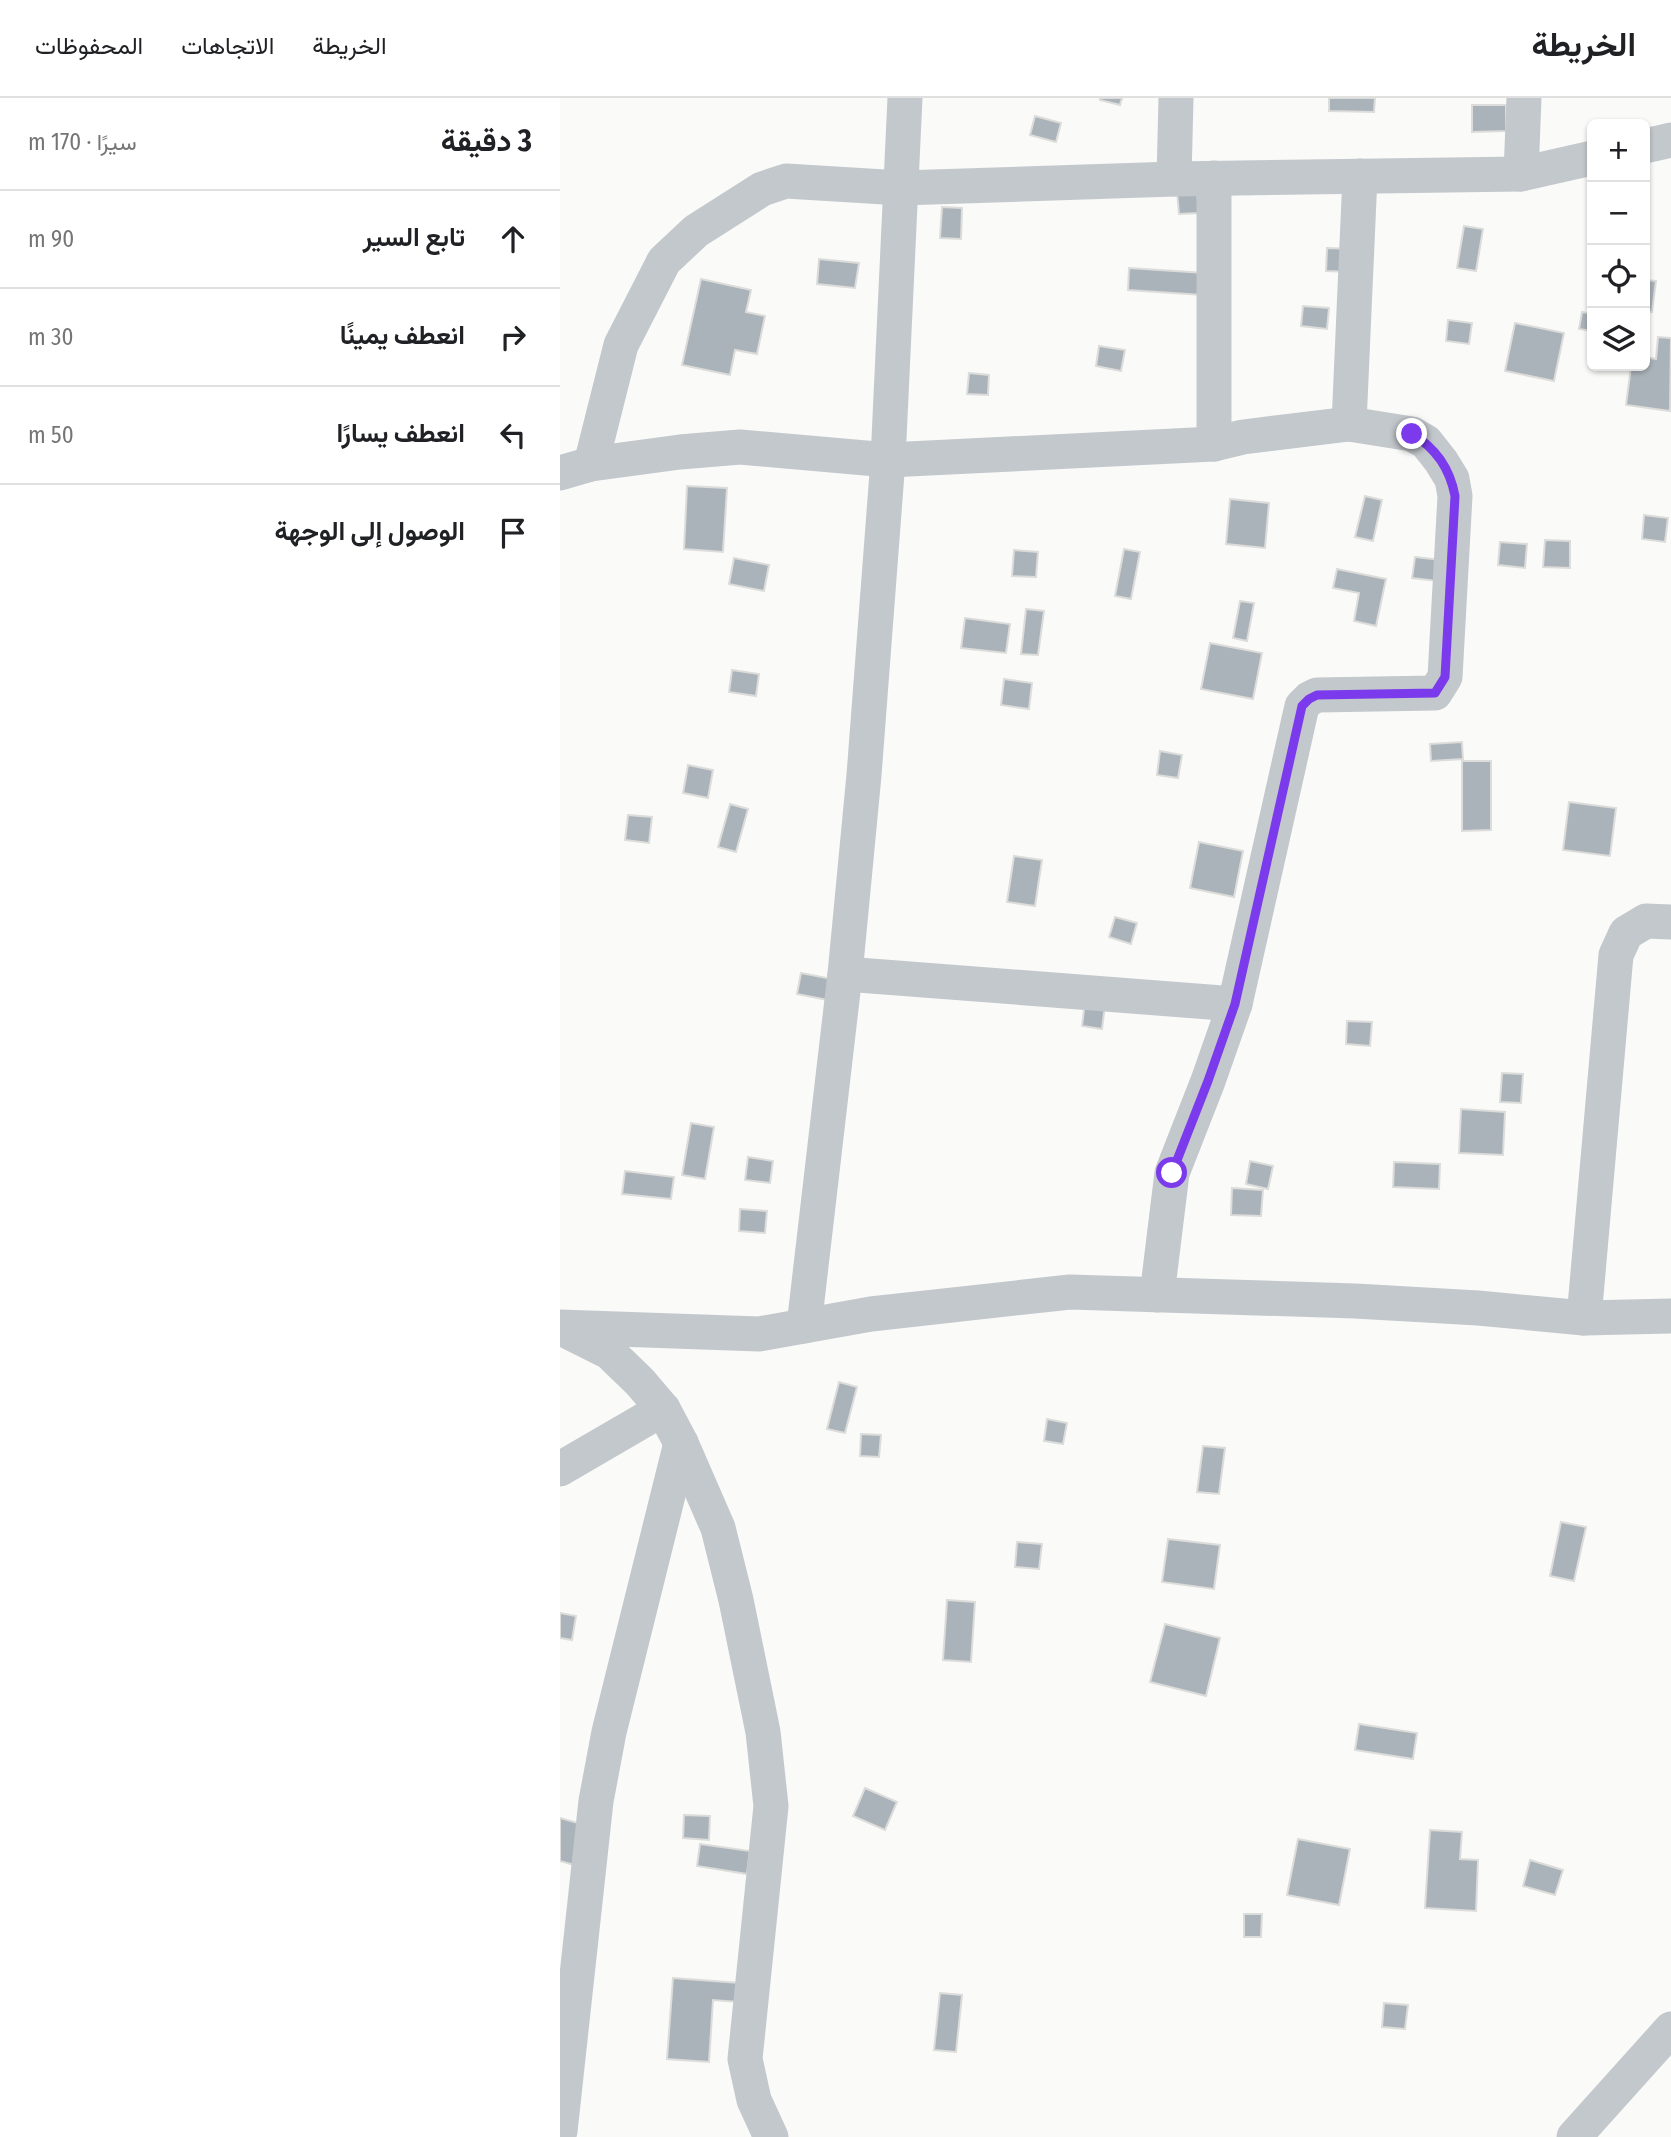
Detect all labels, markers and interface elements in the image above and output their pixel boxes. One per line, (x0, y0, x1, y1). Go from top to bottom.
text: الخريطة (1532, 25, 1636, 65)
text: المحفوظات (35, 32, 143, 60)
text: الاتجاهات (181, 32, 274, 60)
text: الخريطة (312, 32, 387, 60)
map controls (1587, 119, 1650, 371)
button: + (1587, 119, 1650, 182)
text: 3 دقيقة (441, 123, 532, 159)
text: سيرًا · 170 m (28, 128, 137, 156)
button: − (1587, 182, 1650, 245)
icon: ahead (494, 220, 532, 258)
text: تابع السير (363, 222, 465, 253)
text: 90 m (28, 225, 74, 253)
button: locate (1587, 245, 1650, 308)
button: layers (1587, 308, 1650, 371)
icon: right (494, 318, 532, 356)
text: انعطف يمينًا (340, 320, 465, 351)
text: 30 m (28, 323, 73, 351)
icon: left (494, 416, 532, 454)
text: انعطف يسارًا (337, 418, 465, 449)
route end (1396, 418, 1427, 449)
text: 50 m (28, 421, 74, 449)
icon: arrive (494, 514, 532, 552)
text: الوصول إلى الوجهة (274, 516, 465, 547)
route start (1156, 1157, 1187, 1188)

